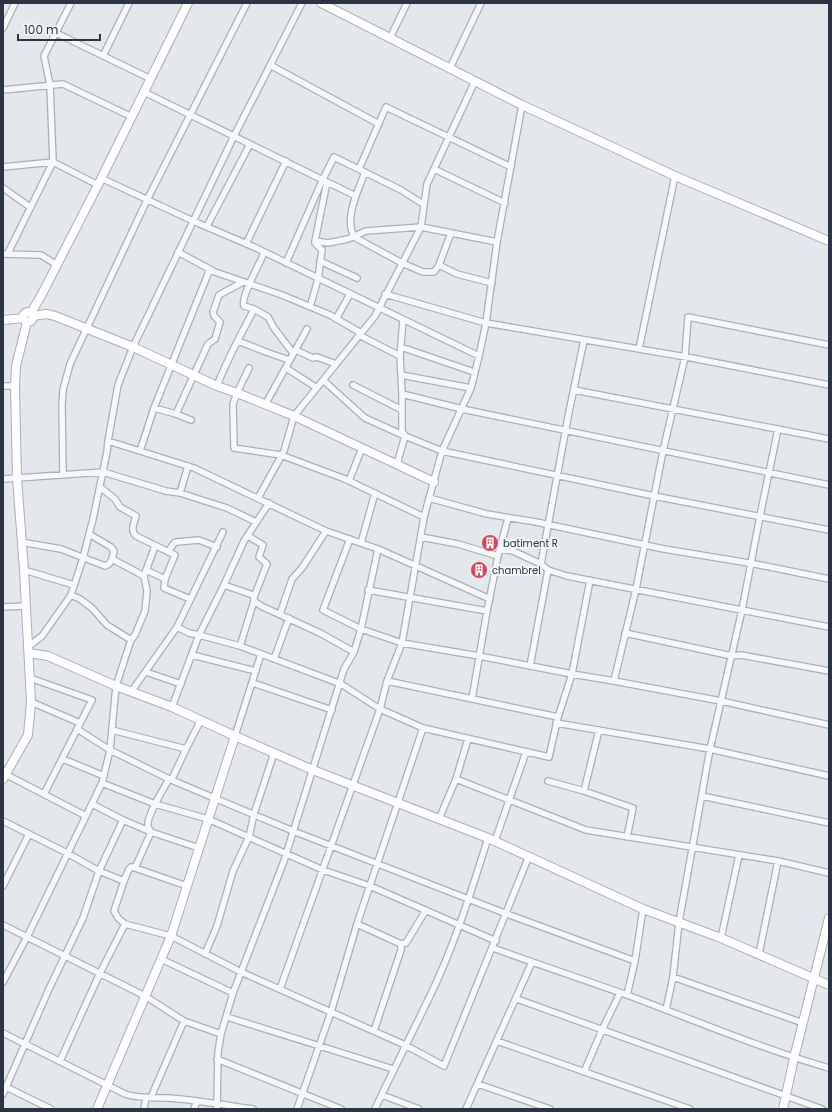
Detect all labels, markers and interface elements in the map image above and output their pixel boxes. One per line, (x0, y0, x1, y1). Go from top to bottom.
scale bar (18, 16, 100, 42)
text: 100 m (24, 21, 58, 38)
building icon: batiment R (480, 533, 500, 553)
place label: batiment R (503, 536, 558, 551)
building icon: chambrel (469, 560, 489, 580)
place label: chambrel (492, 563, 541, 578)

